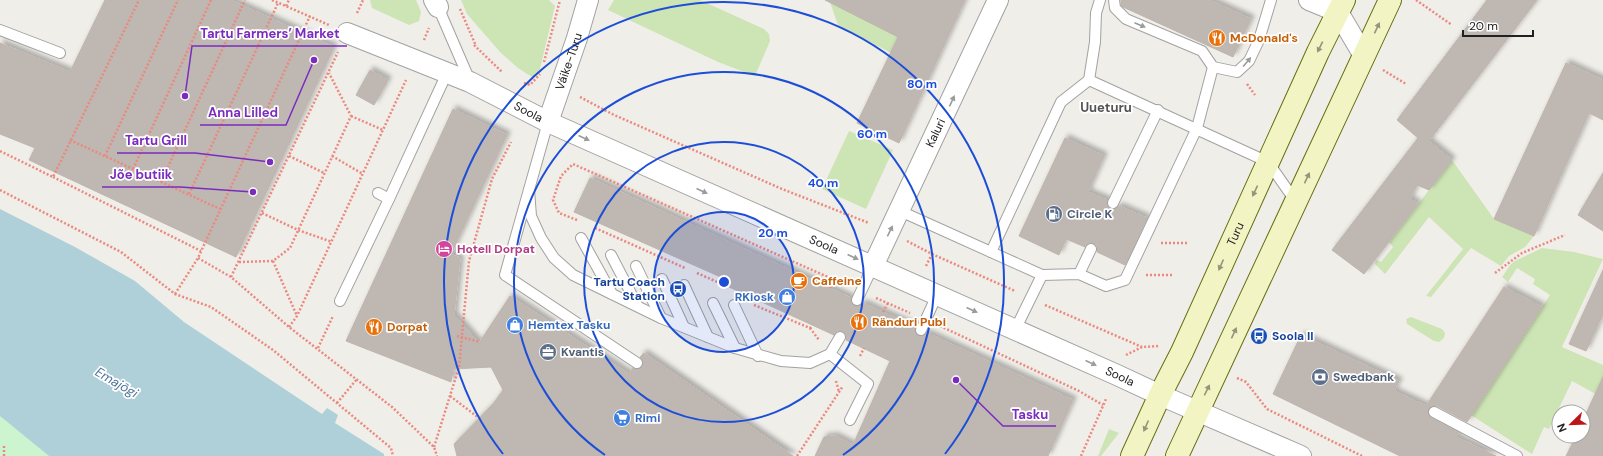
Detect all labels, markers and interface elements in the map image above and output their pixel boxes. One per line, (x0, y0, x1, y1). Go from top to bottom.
scale bar (1463, 12, 1533, 38)
text: 20 m (1469, 18, 1498, 34)
callout: Tartu Farmers’ Market (192, 21, 347, 46)
one-way arrow (1135, 22, 1146, 28)
one-way arrow (1374, 22, 1380, 34)
text: Tartu Farmers’ Market (200, 25, 340, 42)
restaurant icon: McDonald's (1207, 28, 1227, 48)
place label: McDonald's (1230, 30, 1298, 46)
street label: Väike-Turu (552, 31, 586, 92)
one-way arrow (1317, 41, 1323, 53)
one-way arrow (1242, 57, 1251, 67)
text: 80 m (907, 76, 937, 92)
one-way arrow (949, 95, 955, 107)
street label: Soola (511, 98, 546, 126)
district label: Uueturu (1080, 99, 1132, 116)
callout: Anna Lilled (200, 100, 286, 125)
text: Anna Lilled (208, 104, 278, 121)
street label: Kaluri (922, 116, 949, 150)
text: 60 m (857, 126, 887, 142)
callout: Tartu Grill (117, 128, 195, 153)
text: Tartu Grill (125, 132, 187, 149)
one-way arrow (578, 135, 589, 141)
callout: Jõe butiik (102, 162, 180, 187)
text: Jõe butiik (110, 166, 173, 183)
one-way arrow (1304, 172, 1310, 183)
text: 40 m (808, 175, 838, 191)
one-way arrow (1252, 185, 1258, 196)
one-way arrow (697, 188, 708, 194)
fuel station icon: Circle K (1044, 204, 1064, 224)
place label: Circle K (1067, 206, 1112, 222)
street label: Turu (1223, 219, 1248, 248)
text: 20 m (758, 225, 788, 241)
one-way arrow (887, 226, 893, 237)
street label: Soola (807, 231, 841, 258)
hotel icon: Hotell Dorpat (434, 239, 454, 259)
place label: Hotell Dorpat (457, 241, 535, 257)
one-way arrow (847, 254, 859, 260)
one-way arrow (1218, 260, 1224, 271)
cafe icon: Caffeine (789, 271, 809, 291)
place label: Caffeine (812, 273, 862, 289)
place label: Tartu Coach Station (594, 274, 665, 304)
centre of rings (717, 275, 731, 289)
bus stop icon: Tartu Coach Station (668, 279, 688, 299)
shop icon: RKiosk (777, 287, 797, 307)
place label: RKiosk (735, 289, 774, 305)
one-way arrow (967, 308, 979, 314)
restaurant icon: Ränduri Pubi (849, 312, 869, 332)
place label: Ränduri Pubi (872, 314, 946, 330)
shop icon: Hemtex Tasku (505, 315, 525, 335)
restaurant icon: Dorpat (364, 317, 384, 337)
place label: Hemtex Tasku (528, 317, 610, 333)
place label: Dorpat (387, 319, 428, 335)
bus stop icon: Soola II (1249, 326, 1269, 346)
one-way arrow (1231, 328, 1237, 339)
place label: Soola II (1272, 328, 1313, 344)
office icon: Kvantis (538, 342, 558, 362)
place label: Kvantis (561, 344, 604, 360)
one-way arrow (1086, 360, 1097, 366)
water label: Emajõgi (92, 363, 142, 402)
street label: Soola (1103, 363, 1137, 390)
bank icon: Swedbank (1310, 367, 1330, 387)
place label: Swedbank (1333, 369, 1394, 385)
one-way arrow (1204, 384, 1211, 395)
callout: Tasku (1003, 401, 1056, 426)
north arrow (1551, 404, 1591, 444)
text: Tasku (1012, 406, 1048, 423)
supermarket icon: Rimi (612, 408, 632, 428)
place label: Rimi (635, 410, 660, 426)
one-way arrow (1143, 420, 1149, 431)
text: N (1554, 421, 1570, 434)

